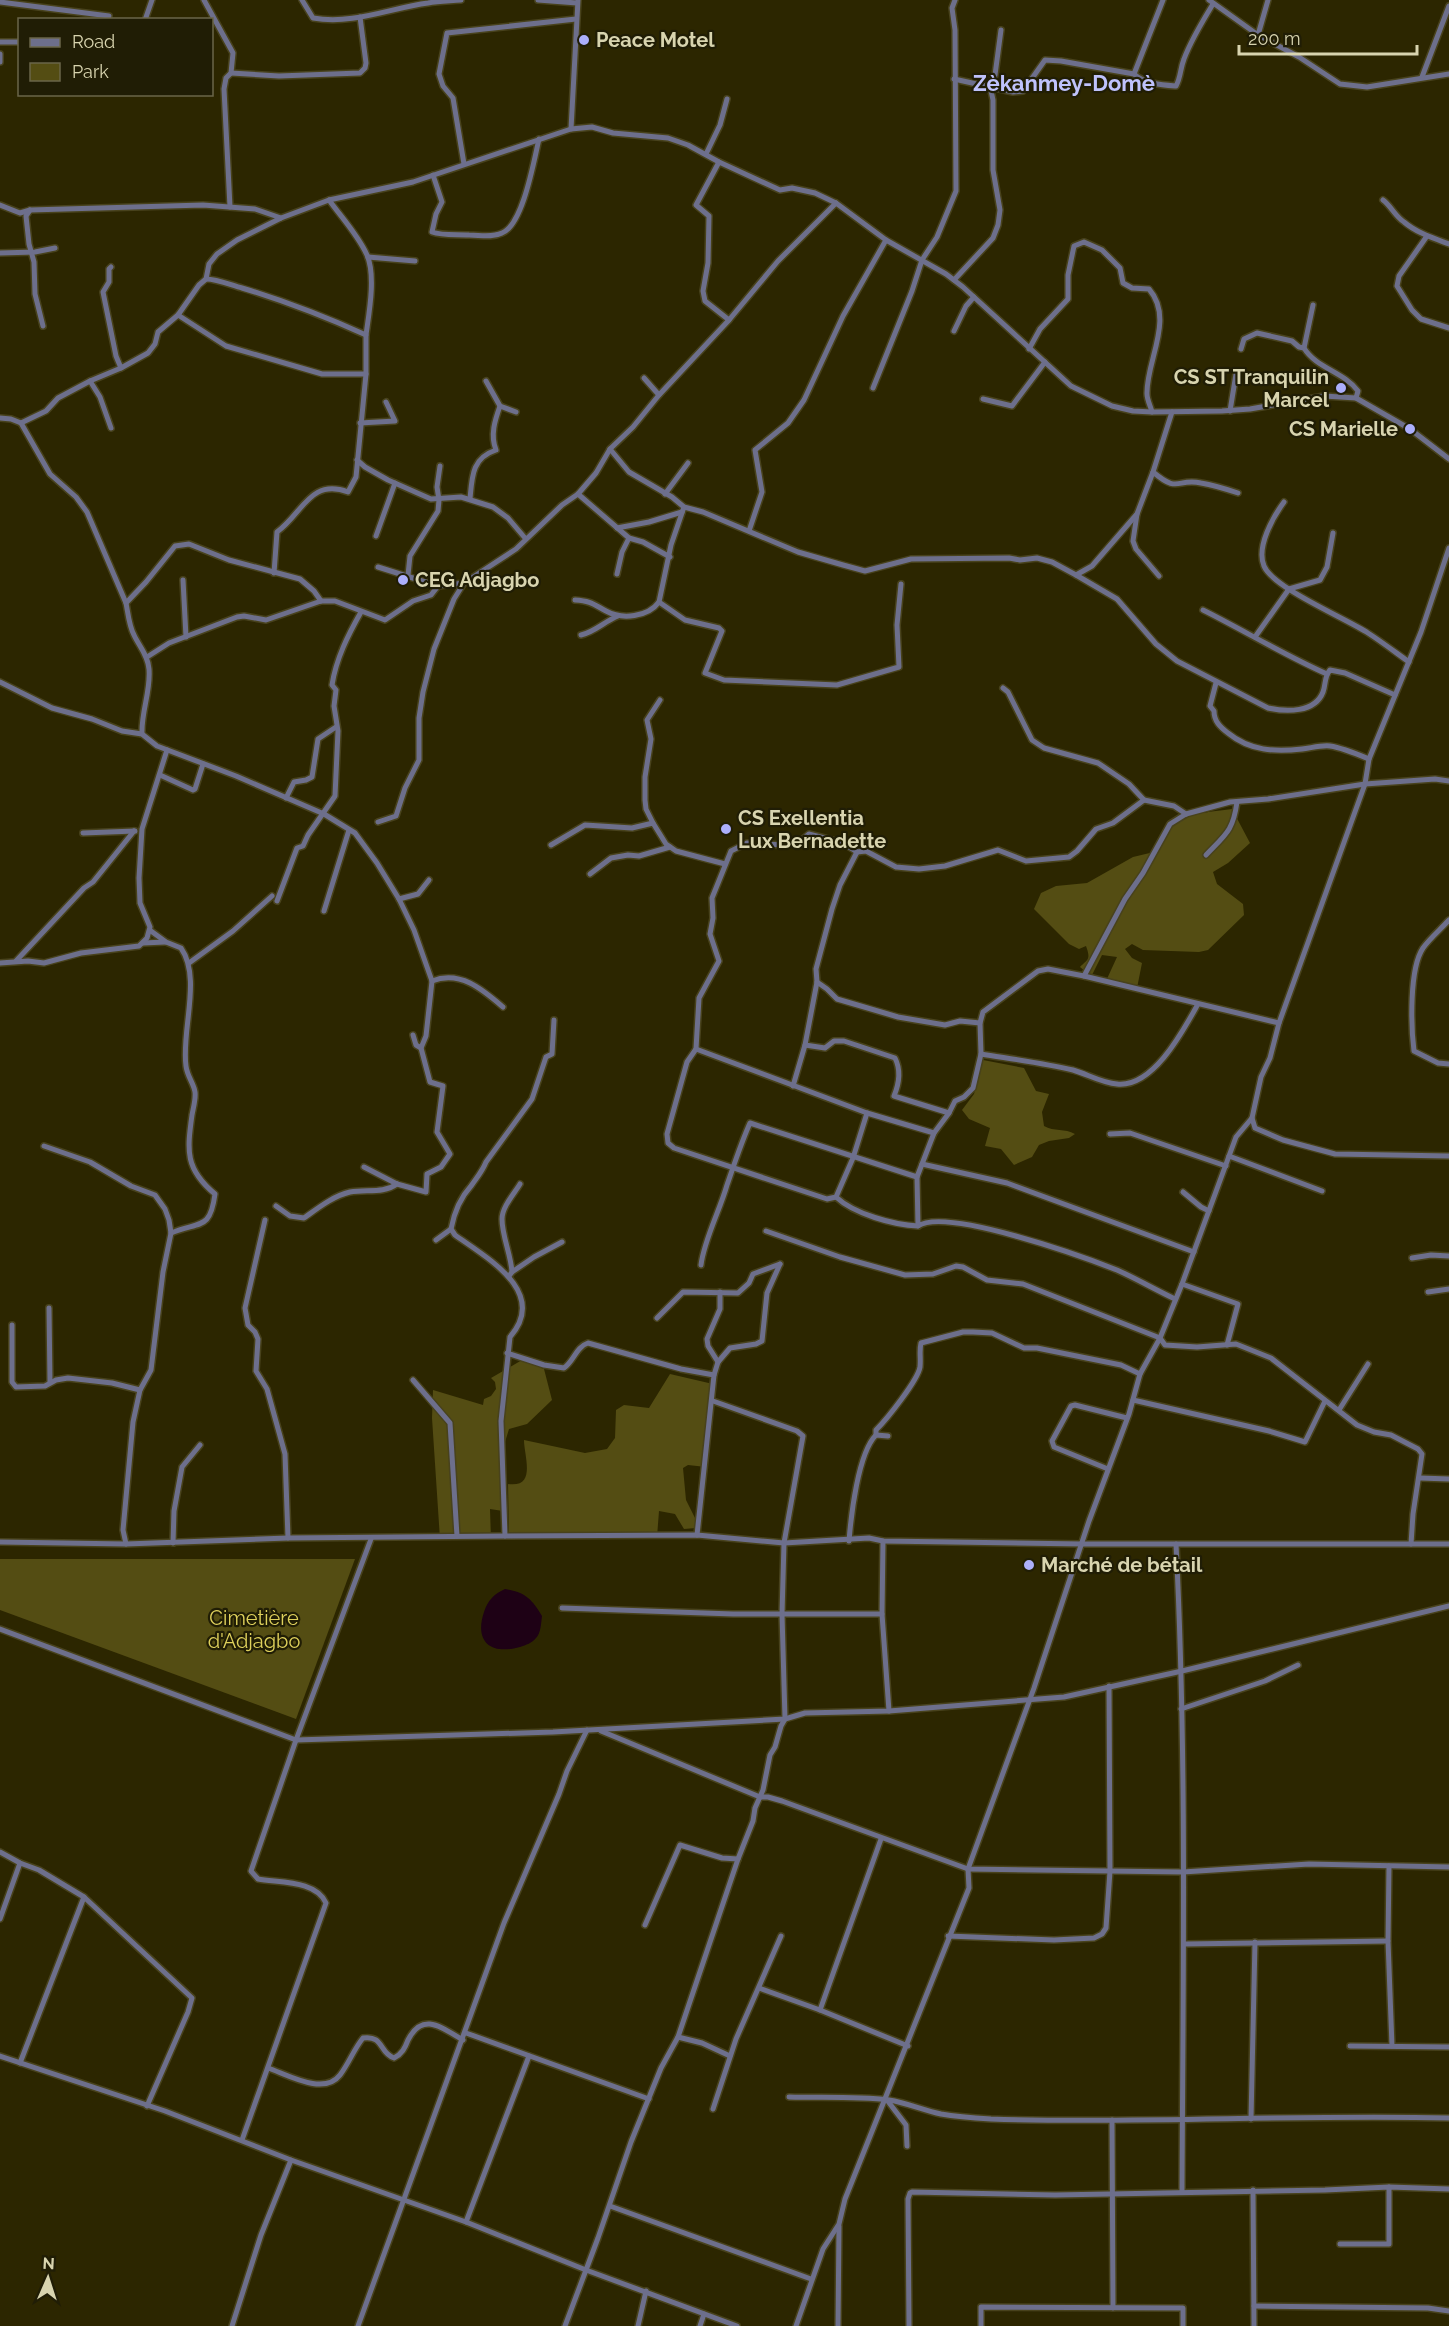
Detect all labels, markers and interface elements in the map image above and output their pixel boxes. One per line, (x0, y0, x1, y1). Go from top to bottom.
legend (18, 18, 213, 96)
scale bar (1239, 18, 1418, 56)
place label: Peace Motel (596, 28, 715, 52)
text: 200 m (1248, 28, 1301, 49)
text: Road (72, 31, 115, 52)
marker: Peace Motel (577, 33, 591, 47)
text: Park (72, 61, 109, 82)
district label: Zèkanmey-Domè (973, 70, 1155, 96)
place label: CS ST Tranquilin Marcel (1174, 365, 1330, 412)
marker: CS ST Tranquilin Marcel (1334, 381, 1348, 395)
place label: CS Marielle (1289, 417, 1398, 441)
marker: CS Marielle (1403, 422, 1417, 436)
place label: CEG Adjagbo (415, 568, 539, 592)
marker: CEG Adjagbo (396, 573, 410, 587)
place label: CS Exellentia Lux Bernadette (738, 806, 886, 853)
marker: CS Exellentia Lux Bernadette (719, 822, 733, 836)
place label: Marché de bétail (1041, 1553, 1203, 1577)
marker: Marché de bétail (1022, 1558, 1036, 1572)
park label: Cimetière d'Adjagbo (208, 1606, 300, 1653)
north arrow (18, 2248, 78, 2308)
text: N (42, 2254, 55, 2273)

